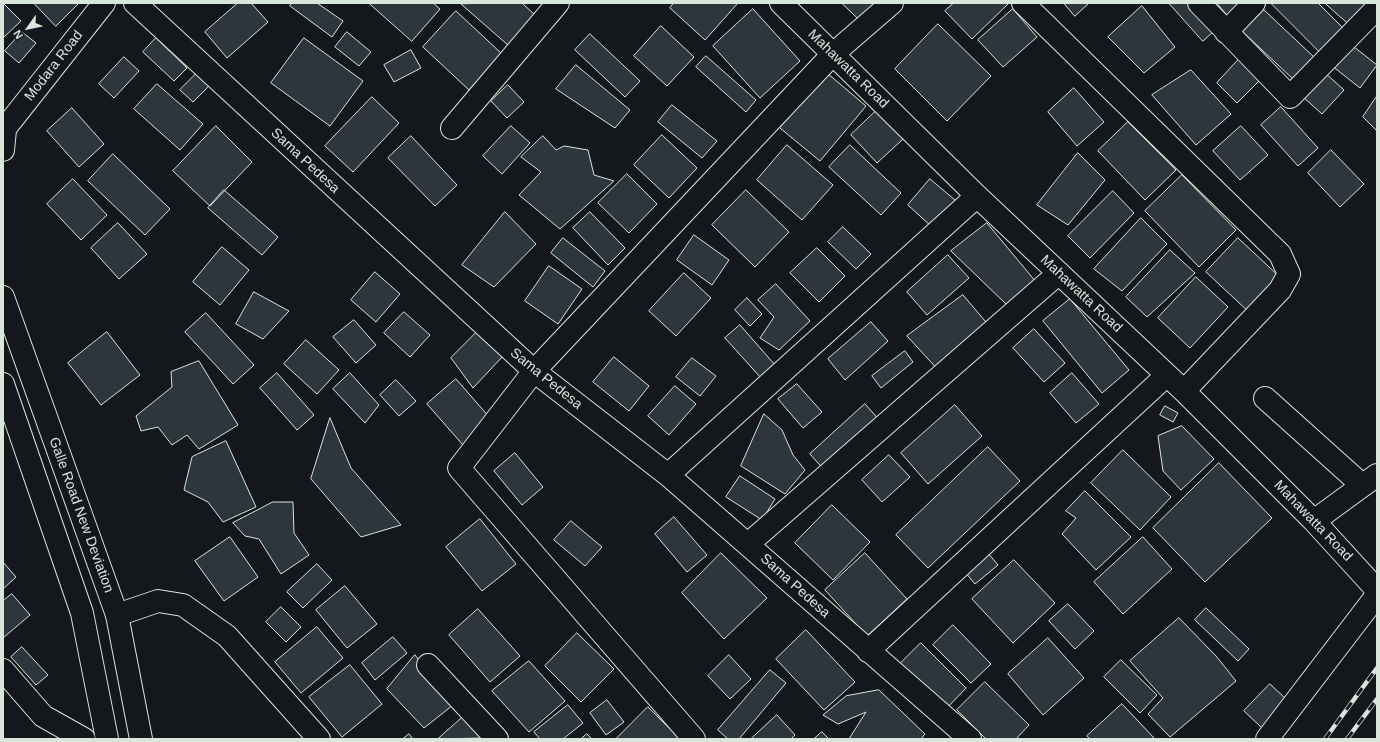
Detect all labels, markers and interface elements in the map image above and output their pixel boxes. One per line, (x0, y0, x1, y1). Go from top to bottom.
north arrow (8, 8, 48, 48)
street label: Mahawatta Road (804, 26, 892, 112)
street label: Modara Road (21, 27, 87, 105)
text: N (11, 28, 25, 41)
street label: Sama Pedesa (267, 125, 343, 197)
street label: Mahawatta Road (1037, 252, 1125, 336)
street label: Sama Pedesa (507, 345, 585, 413)
street label: Galle Road New Deviation (45, 435, 117, 595)
street label: Mahawatta Road (1270, 477, 1356, 565)
street label: Sama Pedesa (757, 550, 833, 622)

